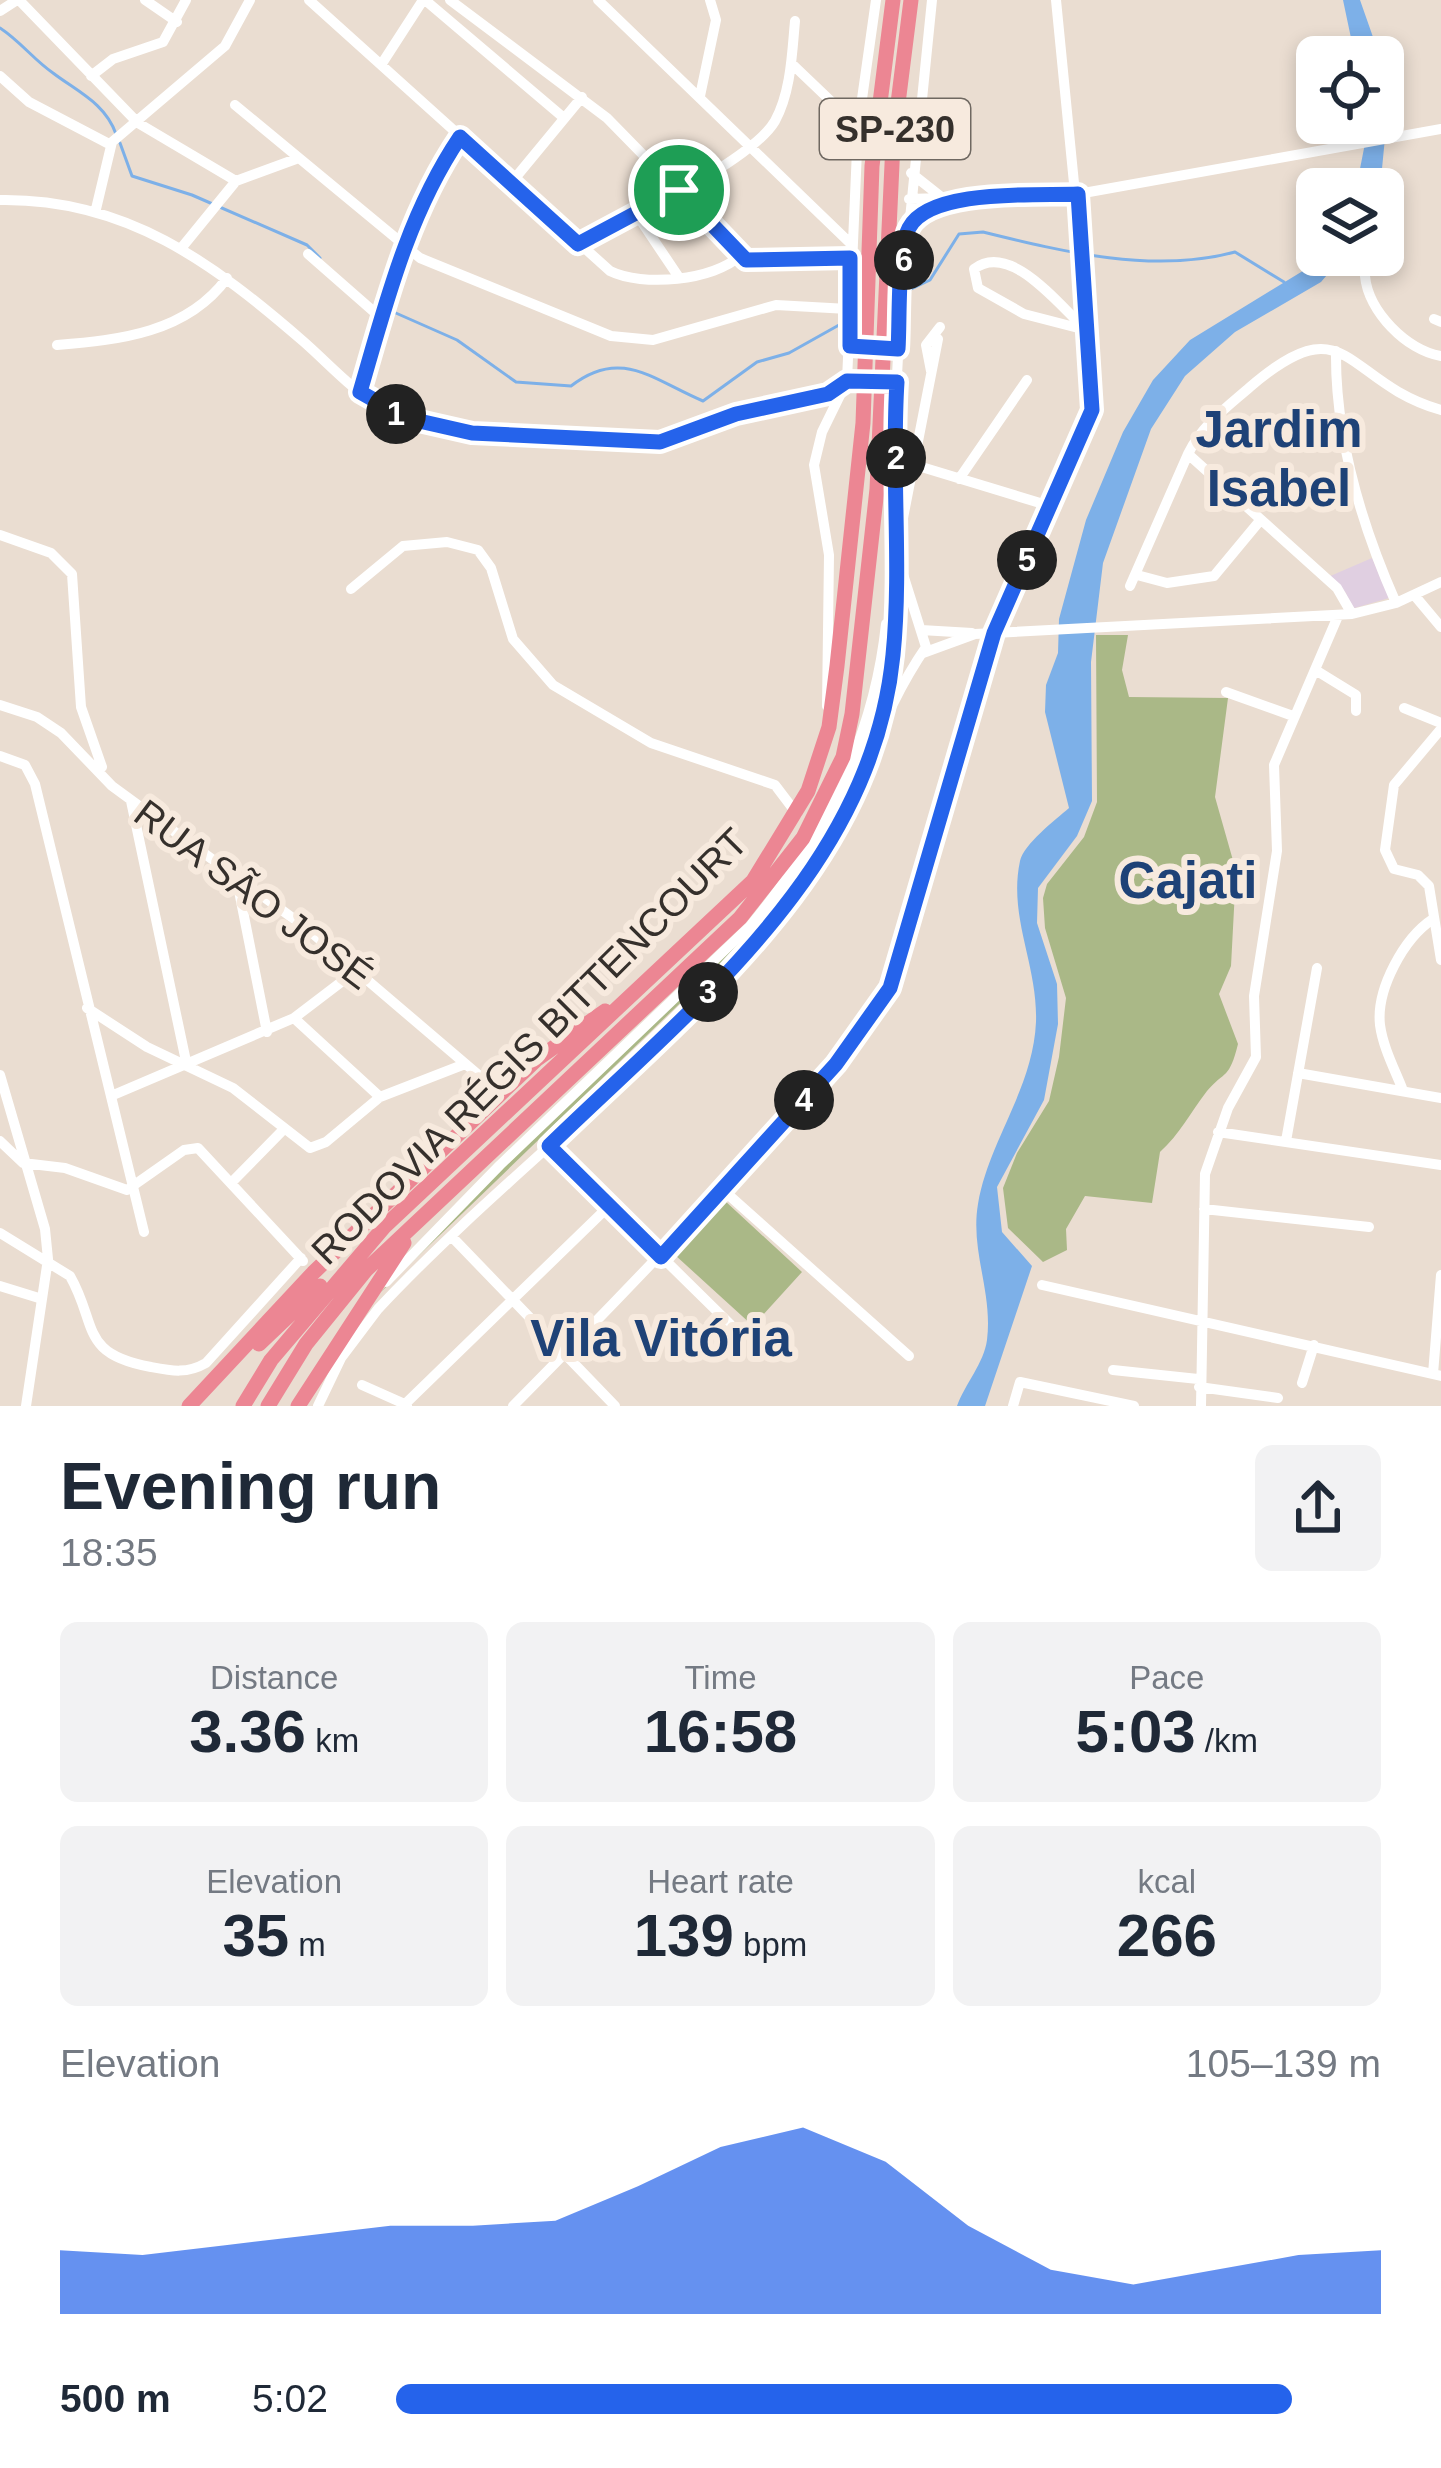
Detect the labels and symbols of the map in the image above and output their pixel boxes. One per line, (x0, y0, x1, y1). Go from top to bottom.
road number: SP-230 (820, 99, 970, 159)
pin (628, 139, 730, 241)
pin: 6 (874, 230, 934, 290)
pin: 1 (366, 384, 426, 444)
district label: Jardim Isabel (1195, 401, 1363, 517)
pin: 2 (866, 428, 926, 488)
pin: 5 (997, 530, 1057, 590)
street label: RUA SÃO JOSÉ (127, 791, 381, 998)
street label: RODOVIA RÉGIS BITTENCOURT (303, 820, 756, 1273)
district label: Cajati (1119, 852, 1257, 909)
pin: 3 (678, 962, 738, 1022)
pin: 4 (774, 1070, 834, 1130)
district label: Vila Vitória (530, 1310, 793, 1367)

